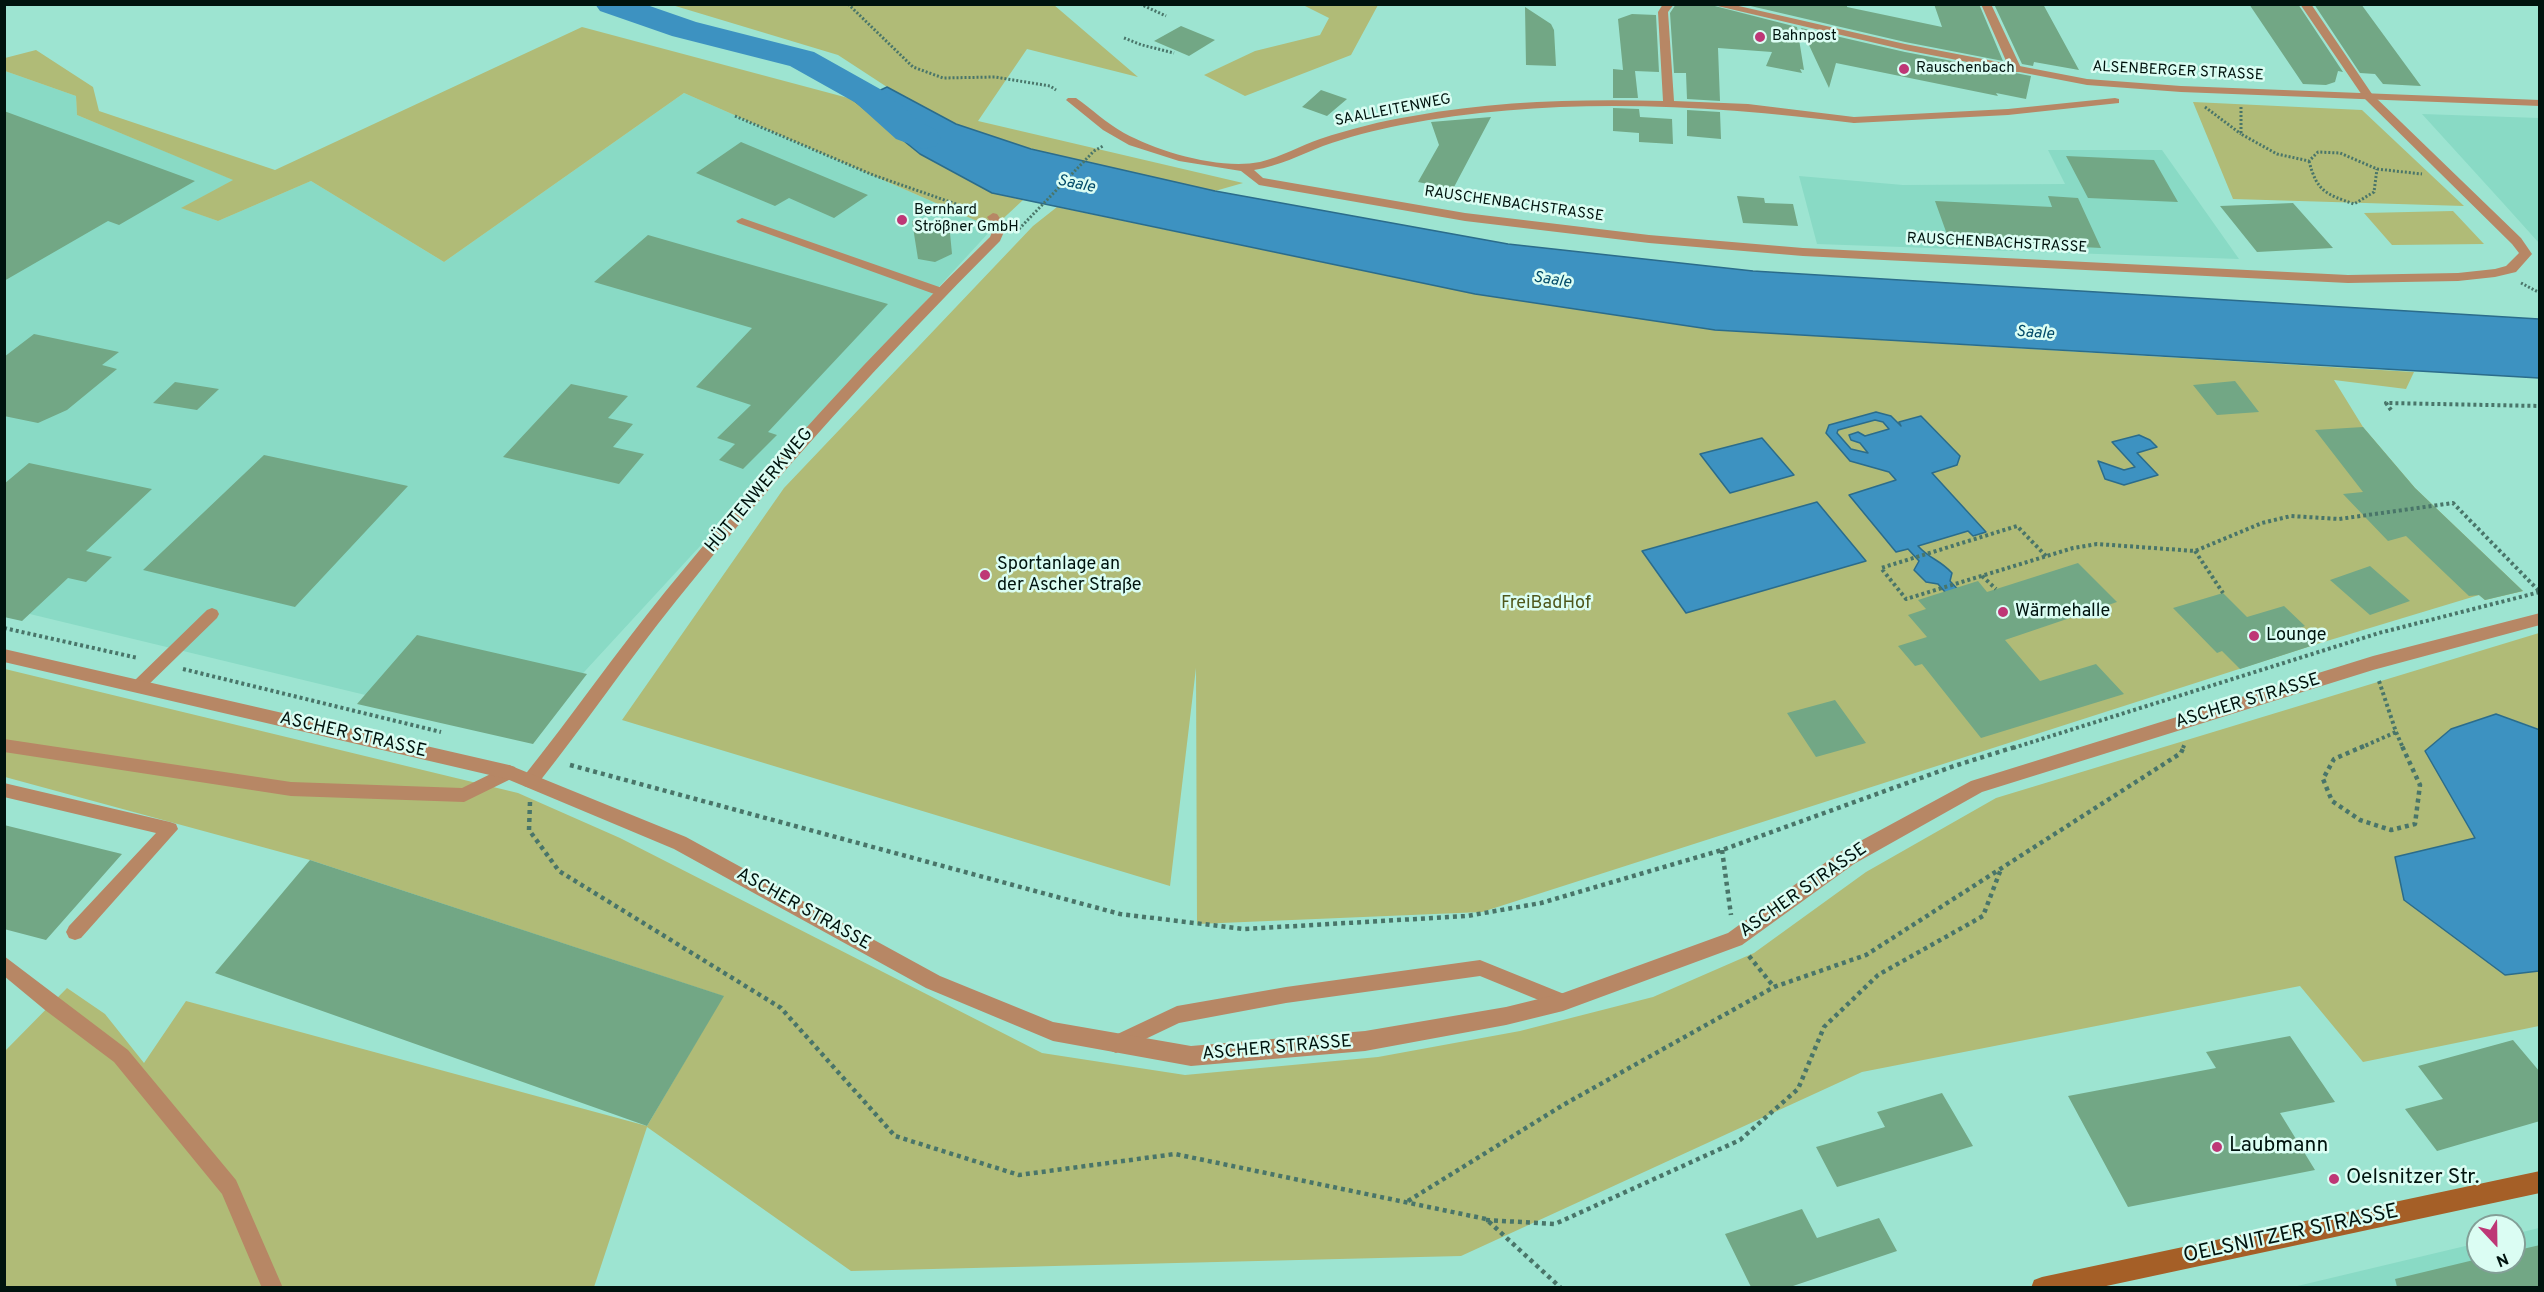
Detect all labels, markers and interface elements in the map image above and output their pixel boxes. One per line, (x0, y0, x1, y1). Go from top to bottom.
place label: Bahnpost (1772, 28, 1837, 46)
marker: Bahnpost (1753, 30, 1767, 44)
street label: ALSENBERGER STRASSE (2092, 59, 2264, 85)
place label: Rauschenbach (1916, 60, 2015, 78)
marker: Rauschenbach (1897, 62, 1911, 76)
street label: SAALLEITENWEG (1333, 91, 1453, 131)
water label: Saale (1055, 172, 1097, 198)
street label: RAUSCHENBACHSTRASSE (1423, 184, 1605, 226)
place label: Bernhard Strößner GmbH (914, 202, 1019, 237)
marker: Bernhard Strößner GmbH (895, 213, 909, 227)
street label: RAUSCHENBACHSTRASSE (1906, 230, 2088, 258)
water label: Saale (1532, 269, 1572, 293)
water label: Saale (2015, 323, 2055, 345)
street label: HÜTTENWERKWEG (702, 424, 818, 558)
place label: Sportanlage an der Ascher Straße (997, 554, 1142, 596)
marker: Sportanlage an der Ascher Straße (978, 568, 992, 582)
park label: FreiBadHof (1501, 593, 1591, 615)
place label: Wärmehalle (2015, 601, 2110, 623)
marker: Wärmehalle (1996, 605, 2010, 619)
place label: Lounge (2266, 625, 2326, 647)
marker: Lounge (2247, 629, 2261, 643)
street label: ASCHER STRASSE (2173, 670, 2323, 734)
street label: ASCHER STRASSE (277, 709, 429, 763)
street label: ASCHER STRASSE (1736, 839, 1872, 943)
street label: ASCHER STRASSE (732, 864, 874, 956)
street label: ASCHER STRASSE (1201, 1032, 1353, 1066)
place label: Laubmann (2229, 1134, 2328, 1160)
marker: Laubmann (2210, 1140, 2224, 1154)
place label: Oelsnitzer Str. (2346, 1166, 2479, 1192)
marker: Oelsnitzer Str. (2327, 1172, 2341, 1186)
street label: OELSNITZER STRASSE (2181, 1200, 2401, 1270)
north arrow (2466, 1214, 2526, 1274)
text: N (2493, 1247, 2511, 1270)

